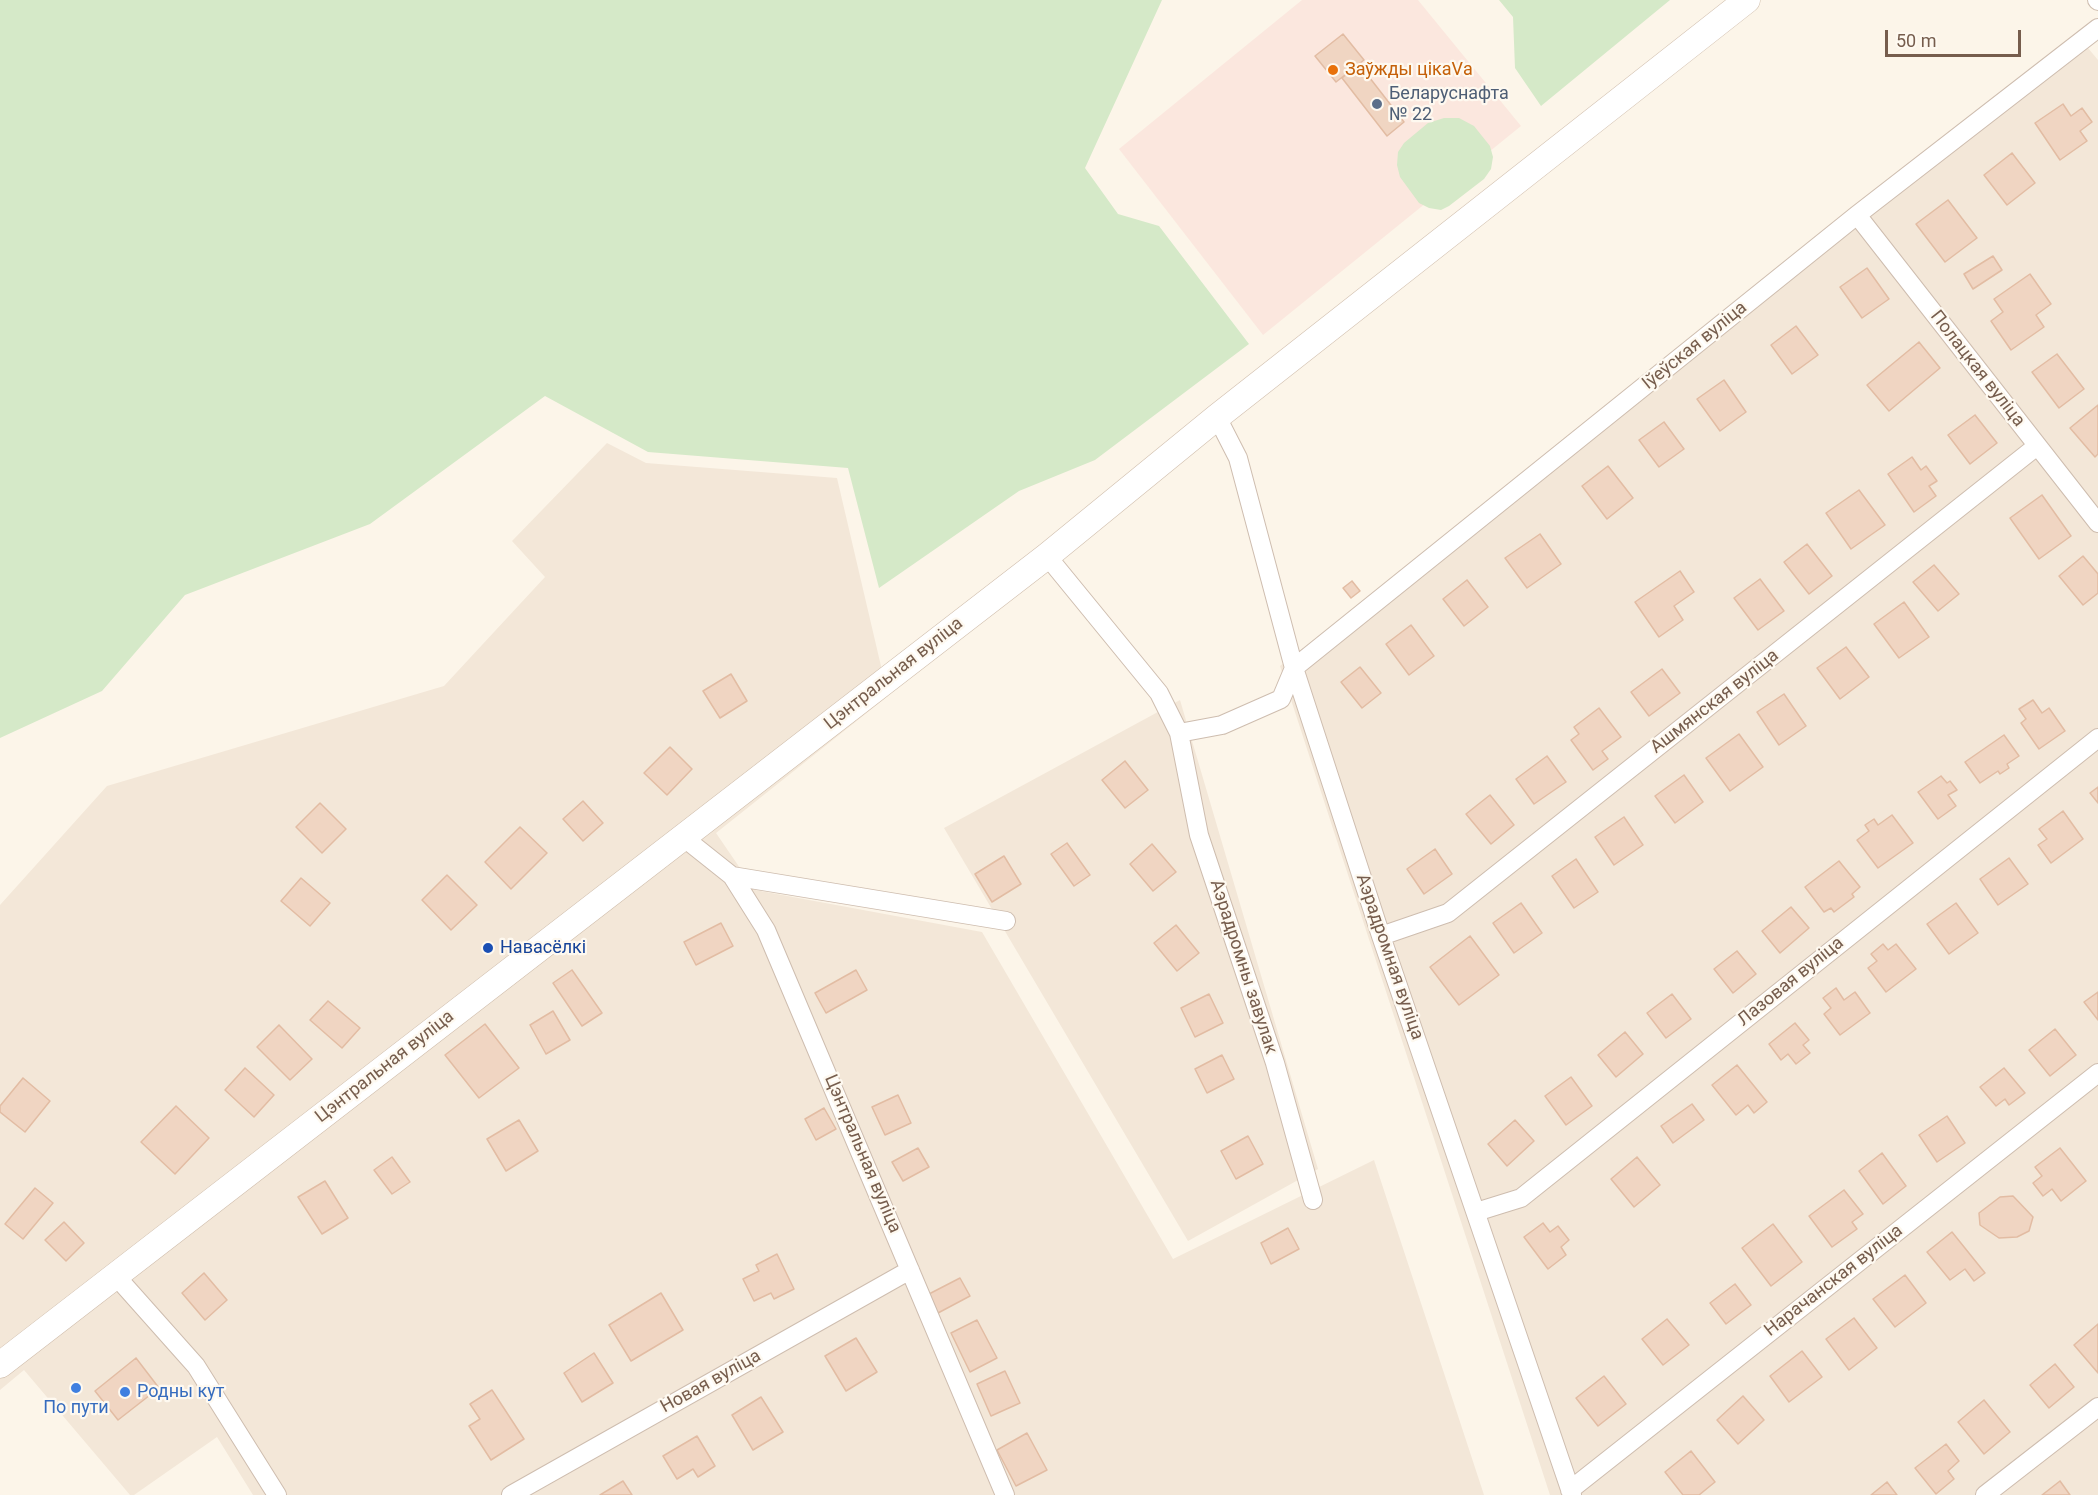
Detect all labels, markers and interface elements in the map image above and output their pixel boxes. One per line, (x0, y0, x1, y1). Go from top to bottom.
scale bar (1888, 18, 2024, 56)
text: 50 m (1896, 30, 1936, 51)
place label: Заўжды цікаVа (1345, 59, 1473, 81)
marker: Заўжды цікаVа (1326, 63, 1340, 77)
place label: Беларуснафта № 22 (1389, 83, 1509, 125)
marker: Беларуснафта № 22 (1370, 97, 1384, 111)
street label: Іўеўская вуліца (1638, 297, 1752, 395)
street label: Полацкая вуліца (1925, 307, 2029, 431)
street label: Цэнтральная вуліца (820, 613, 968, 735)
street label: Ашмянская вуліца (1647, 645, 1783, 759)
street label: Аэрадромная вуліца (1350, 871, 1428, 1043)
street label: Аэрадромны завулак (1205, 877, 1281, 1057)
street label: Лазовая вуліца (1734, 933, 1848, 1031)
place label: Навасёлкі (500, 937, 586, 959)
marker: Навасёлкі (481, 941, 495, 955)
street label: Цэнтральная вуліца (311, 1006, 459, 1128)
street label: Цэнтральная вуліца (819, 1072, 905, 1236)
street label: Нарачанская вуліца (1761, 1220, 1907, 1342)
street label: Новая вуліца (657, 1346, 765, 1418)
marker: По пути (69, 1381, 83, 1395)
place label: Родны кут (137, 1381, 224, 1403)
marker: Родны кут (118, 1385, 132, 1399)
place label: По пути (43, 1397, 109, 1419)

